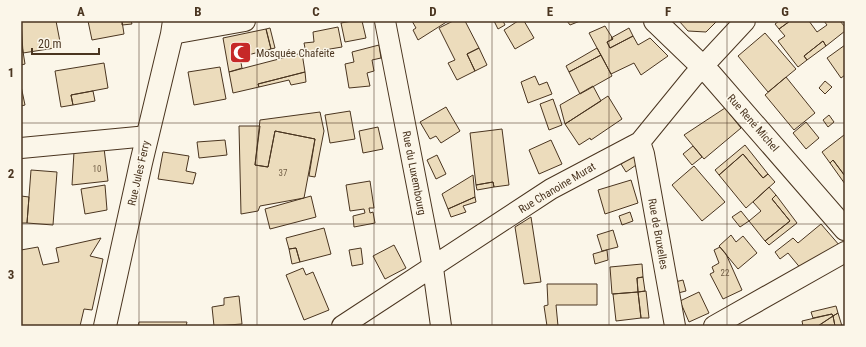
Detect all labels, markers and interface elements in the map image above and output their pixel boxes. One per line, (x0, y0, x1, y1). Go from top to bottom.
text: A (77, 4, 85, 19)
text: B (194, 4, 202, 19)
text: C (312, 4, 320, 19)
text: D (429, 4, 437, 19)
text: E (547, 4, 554, 19)
text: F (665, 4, 671, 19)
text: G (781, 4, 789, 19)
scale bar (32, 30, 99, 56)
text: 20 m (38, 37, 62, 51)
mosque icon: Mosquée Chafeite (228, 40, 254, 66)
place label: Mosquée Chafeite (256, 47, 335, 60)
text: 1 (8, 65, 14, 80)
street label: Rue René Michel (725, 92, 781, 154)
street label: Rue du Luxembourg (399, 130, 429, 216)
street label: Rue Jules Ferry (125, 139, 153, 207)
street label: Rue Chanoine Murat (516, 160, 598, 216)
house number: 10 (93, 164, 101, 174)
text: 2 (8, 166, 15, 181)
house number: 37 (279, 168, 288, 178)
street label: Rue de Bruxelles (645, 198, 671, 270)
text: 3 (8, 267, 14, 282)
house number: 22 (721, 268, 730, 278)

